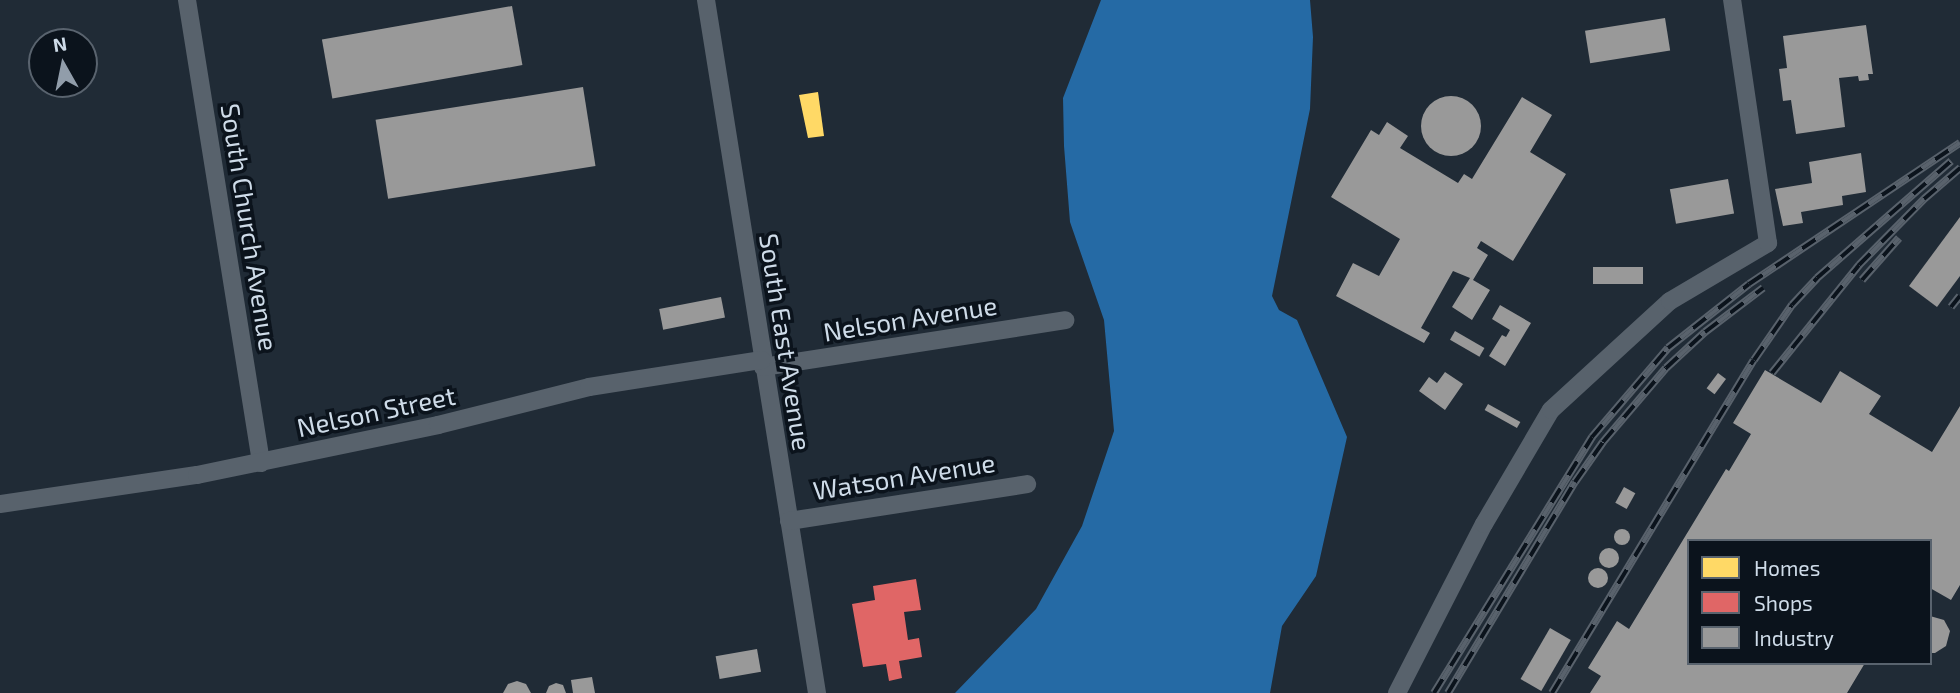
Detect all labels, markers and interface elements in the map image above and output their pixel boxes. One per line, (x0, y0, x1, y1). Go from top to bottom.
north arrow (28, 28, 98, 98)
text: N (51, 31, 69, 56)
street label: South Church Avenue (215, 101, 285, 353)
street label: South East Avenue (753, 231, 819, 453)
street label: Nelson Avenue (821, 289, 999, 347)
street label: Nelson Street (294, 379, 458, 443)
street label: Watson Avenue (810, 446, 998, 506)
legend (1687, 539, 1932, 665)
text: Homes (1754, 555, 1820, 580)
text: Shops (1754, 590, 1813, 615)
text: Industry (1754, 625, 1834, 650)

